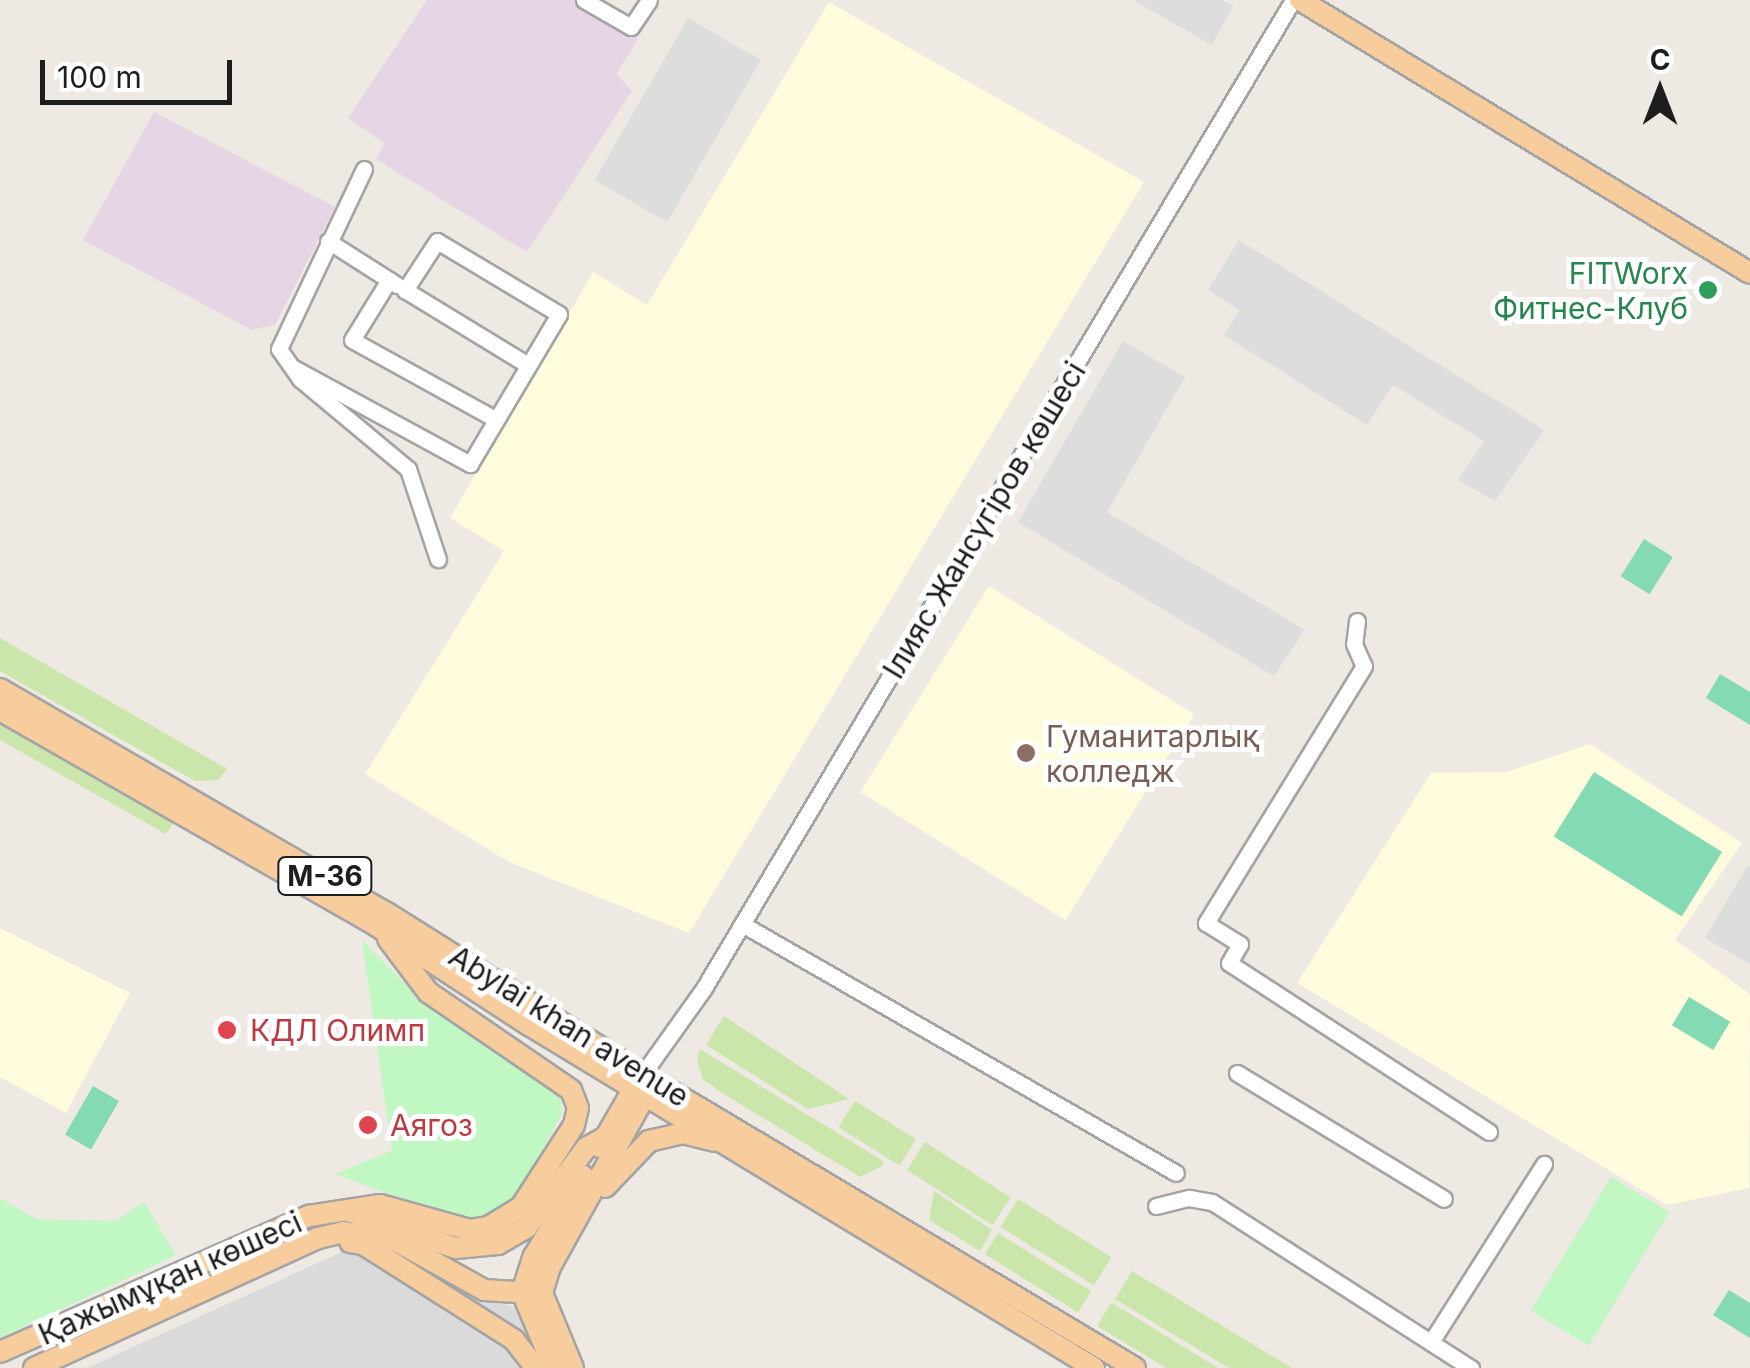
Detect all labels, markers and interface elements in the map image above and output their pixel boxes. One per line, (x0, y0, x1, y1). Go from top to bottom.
scale bar (45, 40, 238, 102)
north arrow (1610, 40, 1710, 140)
text: С (1650, 43, 1670, 77)
text: 100 m (57, 59, 142, 95)
place label: FITWorx Фитнес-Клуб (1493, 255, 1688, 326)
marker: FITWorx Фитнес-Клуб (1697, 279, 1719, 301)
street label: Ілияс Жансүгіров көшесі (875, 355, 1093, 685)
place label: Гуманитарлық колледж (1046, 718, 1259, 788)
marker: Гуманитарлық колледж (1015, 742, 1037, 764)
road number: M-36 (275, 853, 375, 899)
street label: Abylai khan avenue (443, 938, 695, 1114)
place label: КДЛ Олимп (250, 1012, 425, 1048)
marker: КДЛ Олимп (214, 1017, 240, 1043)
place label: Аягоз (390, 1107, 473, 1143)
marker: Аягоз (355, 1112, 381, 1138)
street label: Қажымұқан көшесі (33, 1204, 307, 1352)

